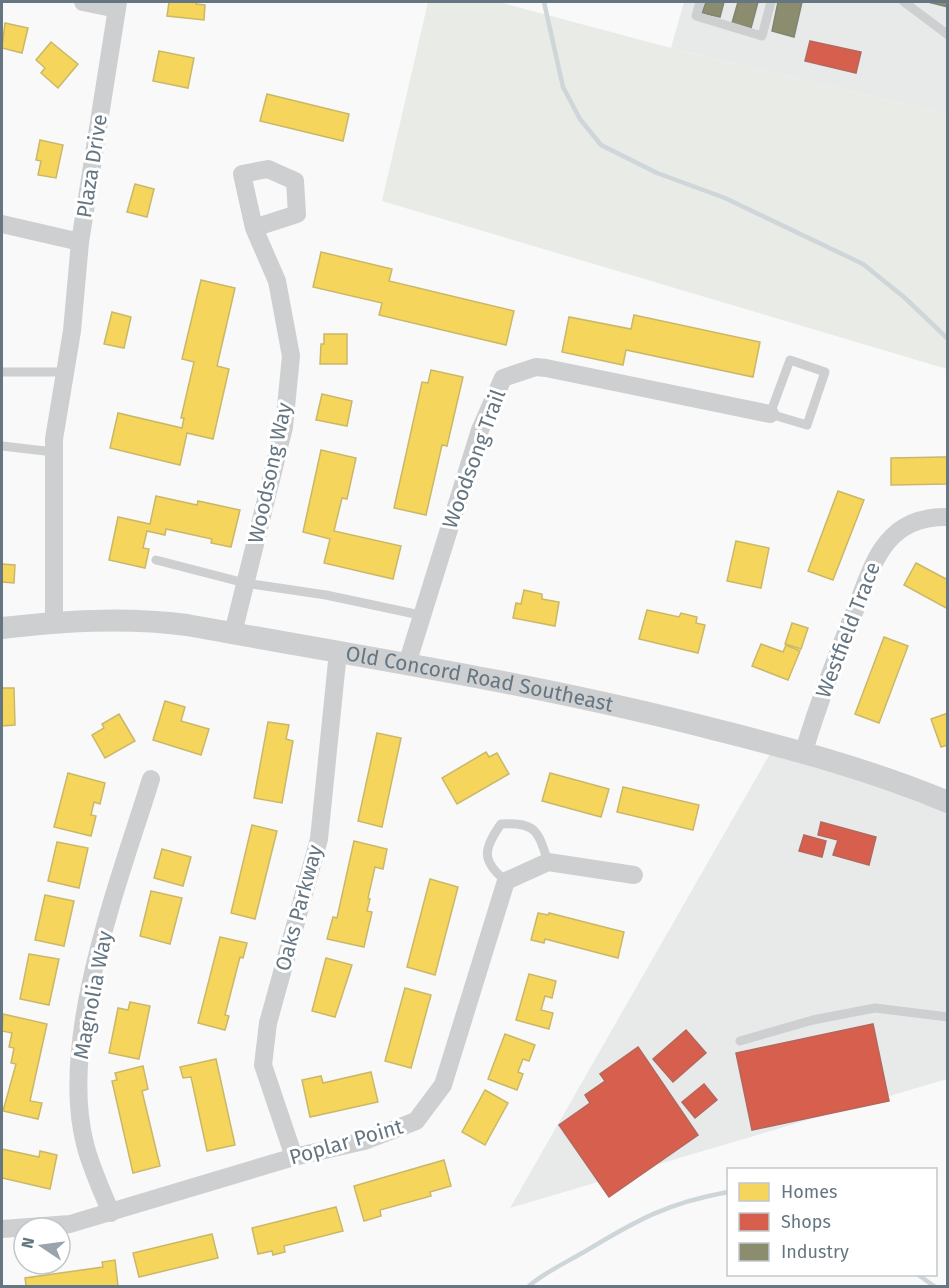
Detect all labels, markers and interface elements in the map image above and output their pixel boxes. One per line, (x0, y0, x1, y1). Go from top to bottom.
street label: Plaza Drive (71, 112, 113, 220)
street label: Woodsong Trail (437, 386, 511, 532)
street label: Woodsong Way (242, 400, 298, 546)
street label: Westfield Trace (810, 558, 886, 702)
street label: Old Concord Road Southeast (344, 640, 616, 718)
street label: Oaks Parkway (270, 842, 328, 974)
street label: Magnolia Way (68, 928, 118, 1061)
street label: Poplar Point (286, 1113, 406, 1171)
legend (727, 1168, 937, 1276)
text: Homes (781, 1181, 837, 1203)
text: Shops (781, 1211, 831, 1233)
north arrow (12, 1216, 72, 1276)
text: N (17, 1235, 38, 1250)
text: Industry (781, 1241, 849, 1263)

